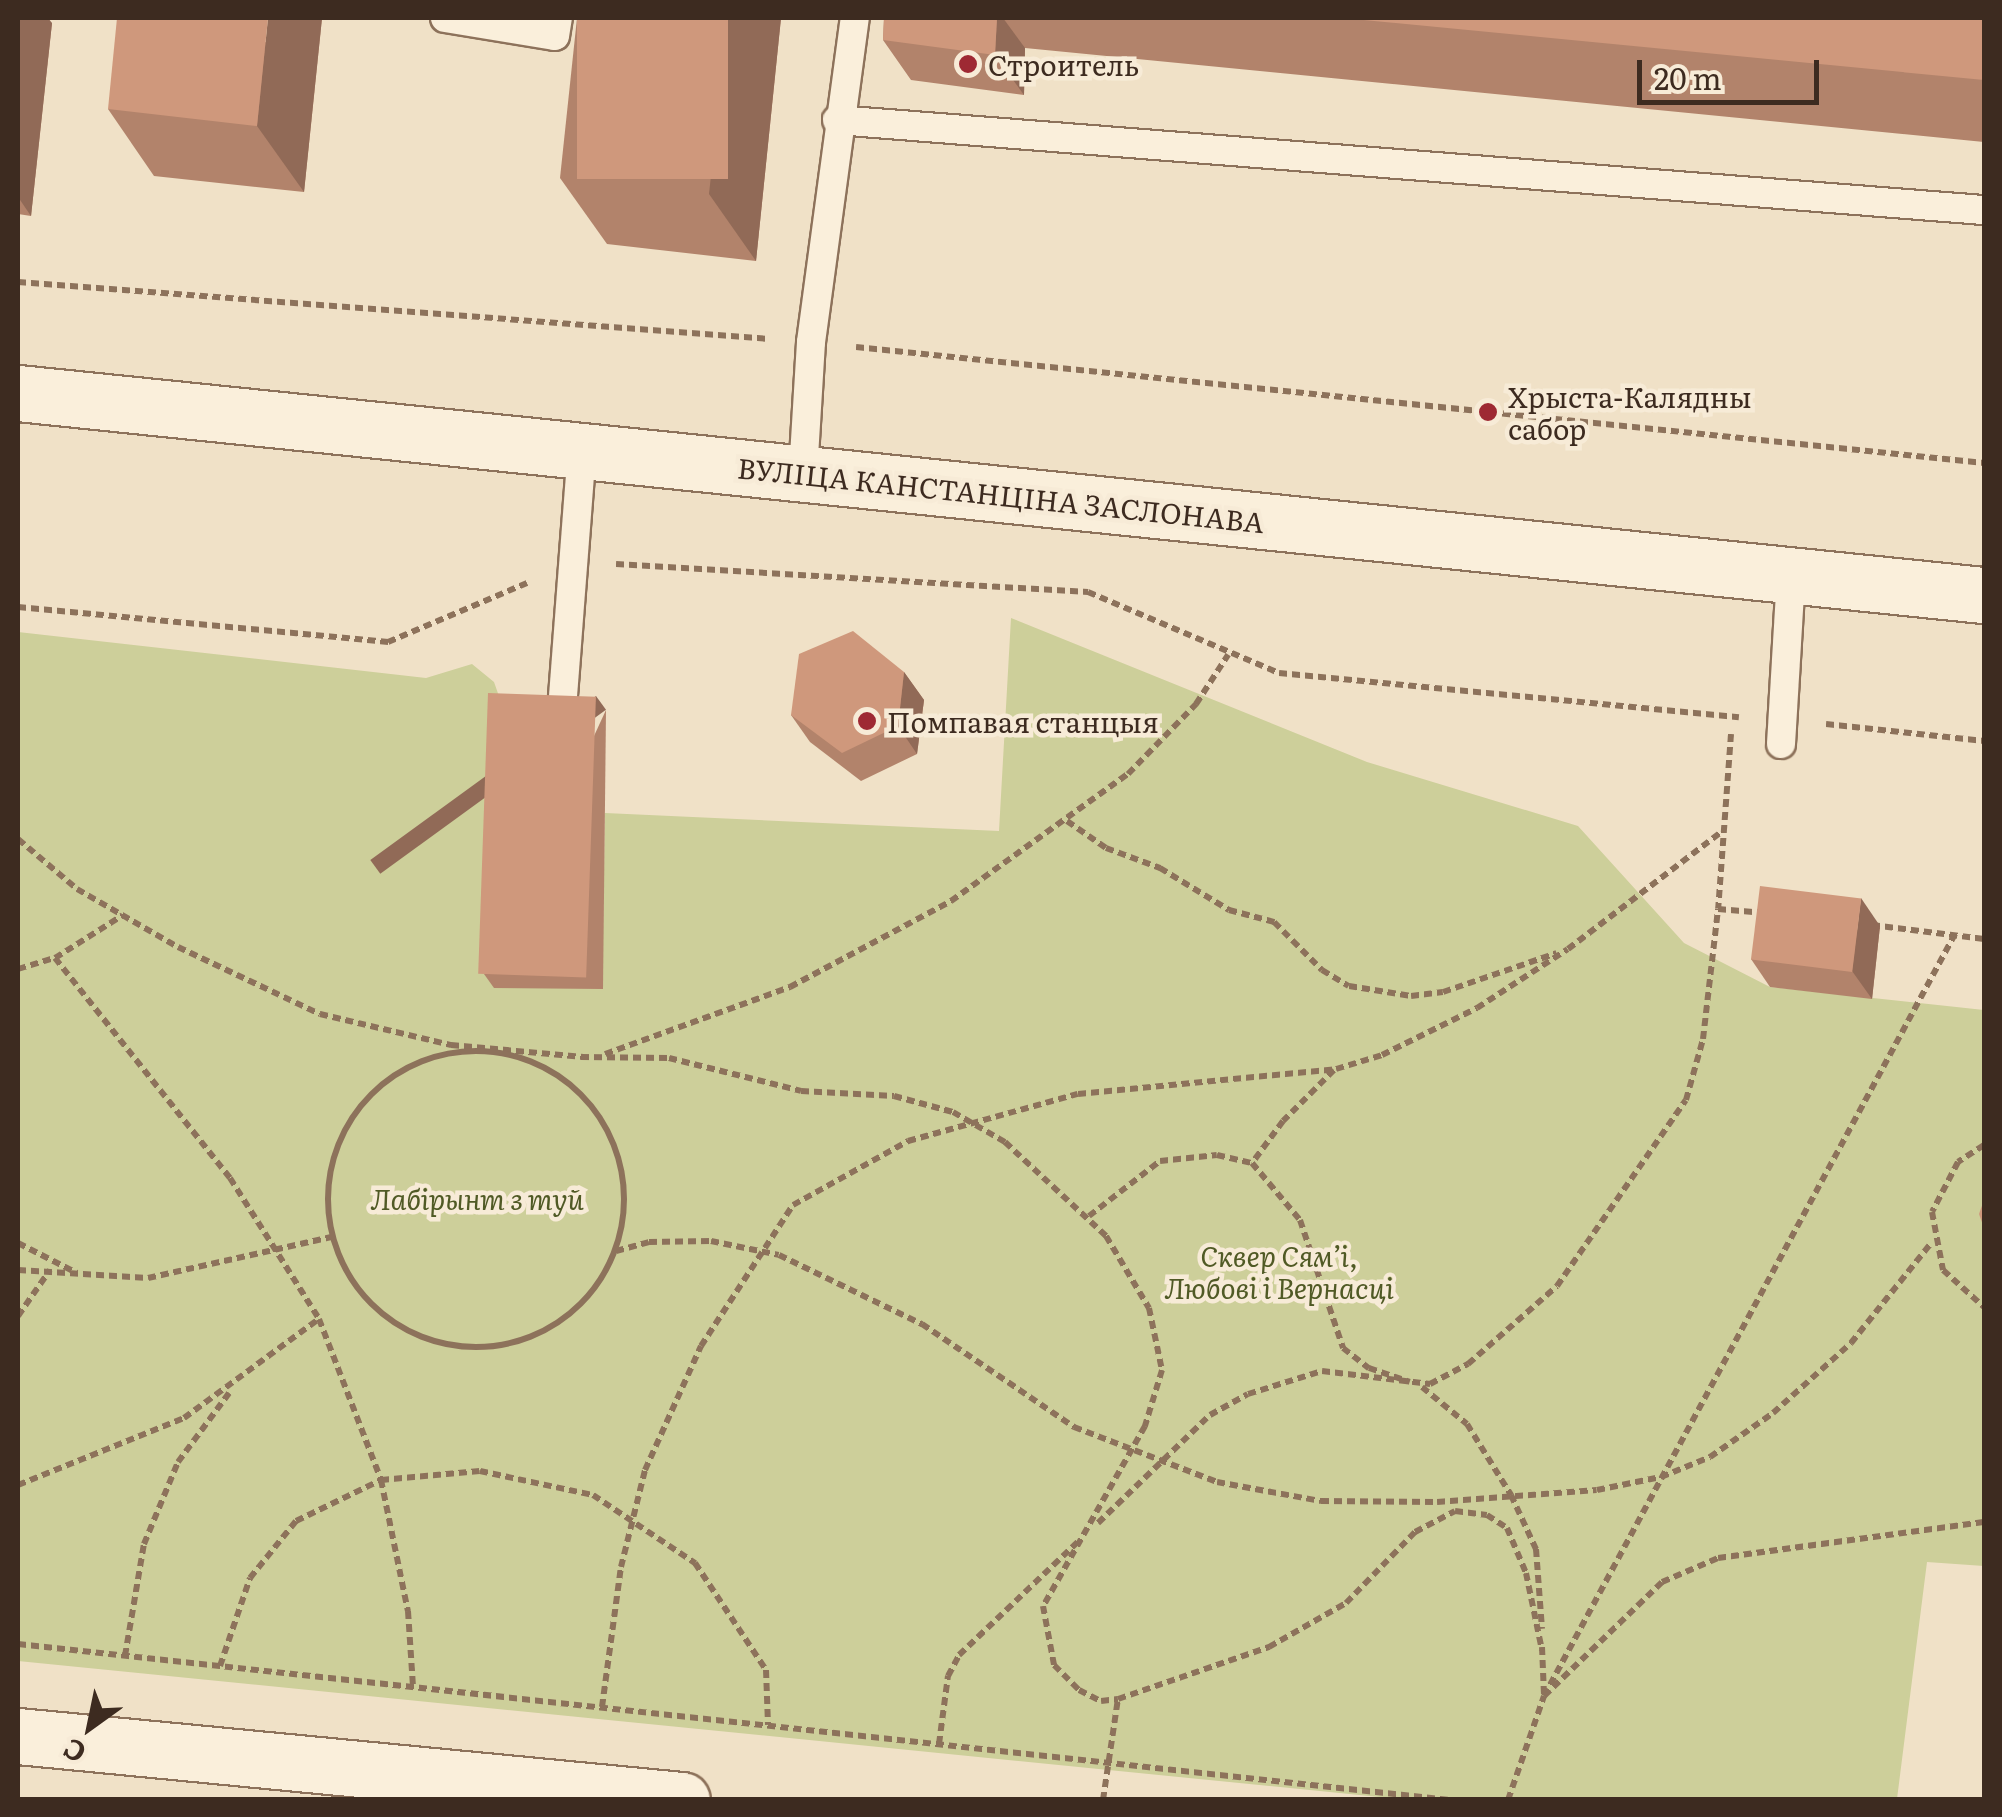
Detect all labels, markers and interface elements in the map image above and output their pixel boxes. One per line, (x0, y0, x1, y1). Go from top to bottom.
scale bar (1642, 40, 1824, 102)
place label: Строитель (988, 47, 1139, 81)
marker: Строитель (957, 53, 979, 75)
text: 20 m (1654, 55, 1722, 99)
place label: Хрыста-Калядны сабор (1508, 379, 1752, 445)
marker: Хрыста-Калядны сабор (1477, 401, 1499, 423)
street label: ВУЛІЦА КАНСТАНЦІНА ЗАСЛОНАВА (736, 450, 1266, 538)
place label: Помпавая станцыя (887, 704, 1159, 738)
marker: Помпавая станцыя (856, 710, 878, 732)
park label: Лабірынт з туй (370, 1181, 584, 1215)
park label: Сквер Сямʼі, Любові і Вернасці (1164, 1238, 1394, 1304)
north arrow (40, 1677, 140, 1777)
text: С (54, 1729, 93, 1775)

